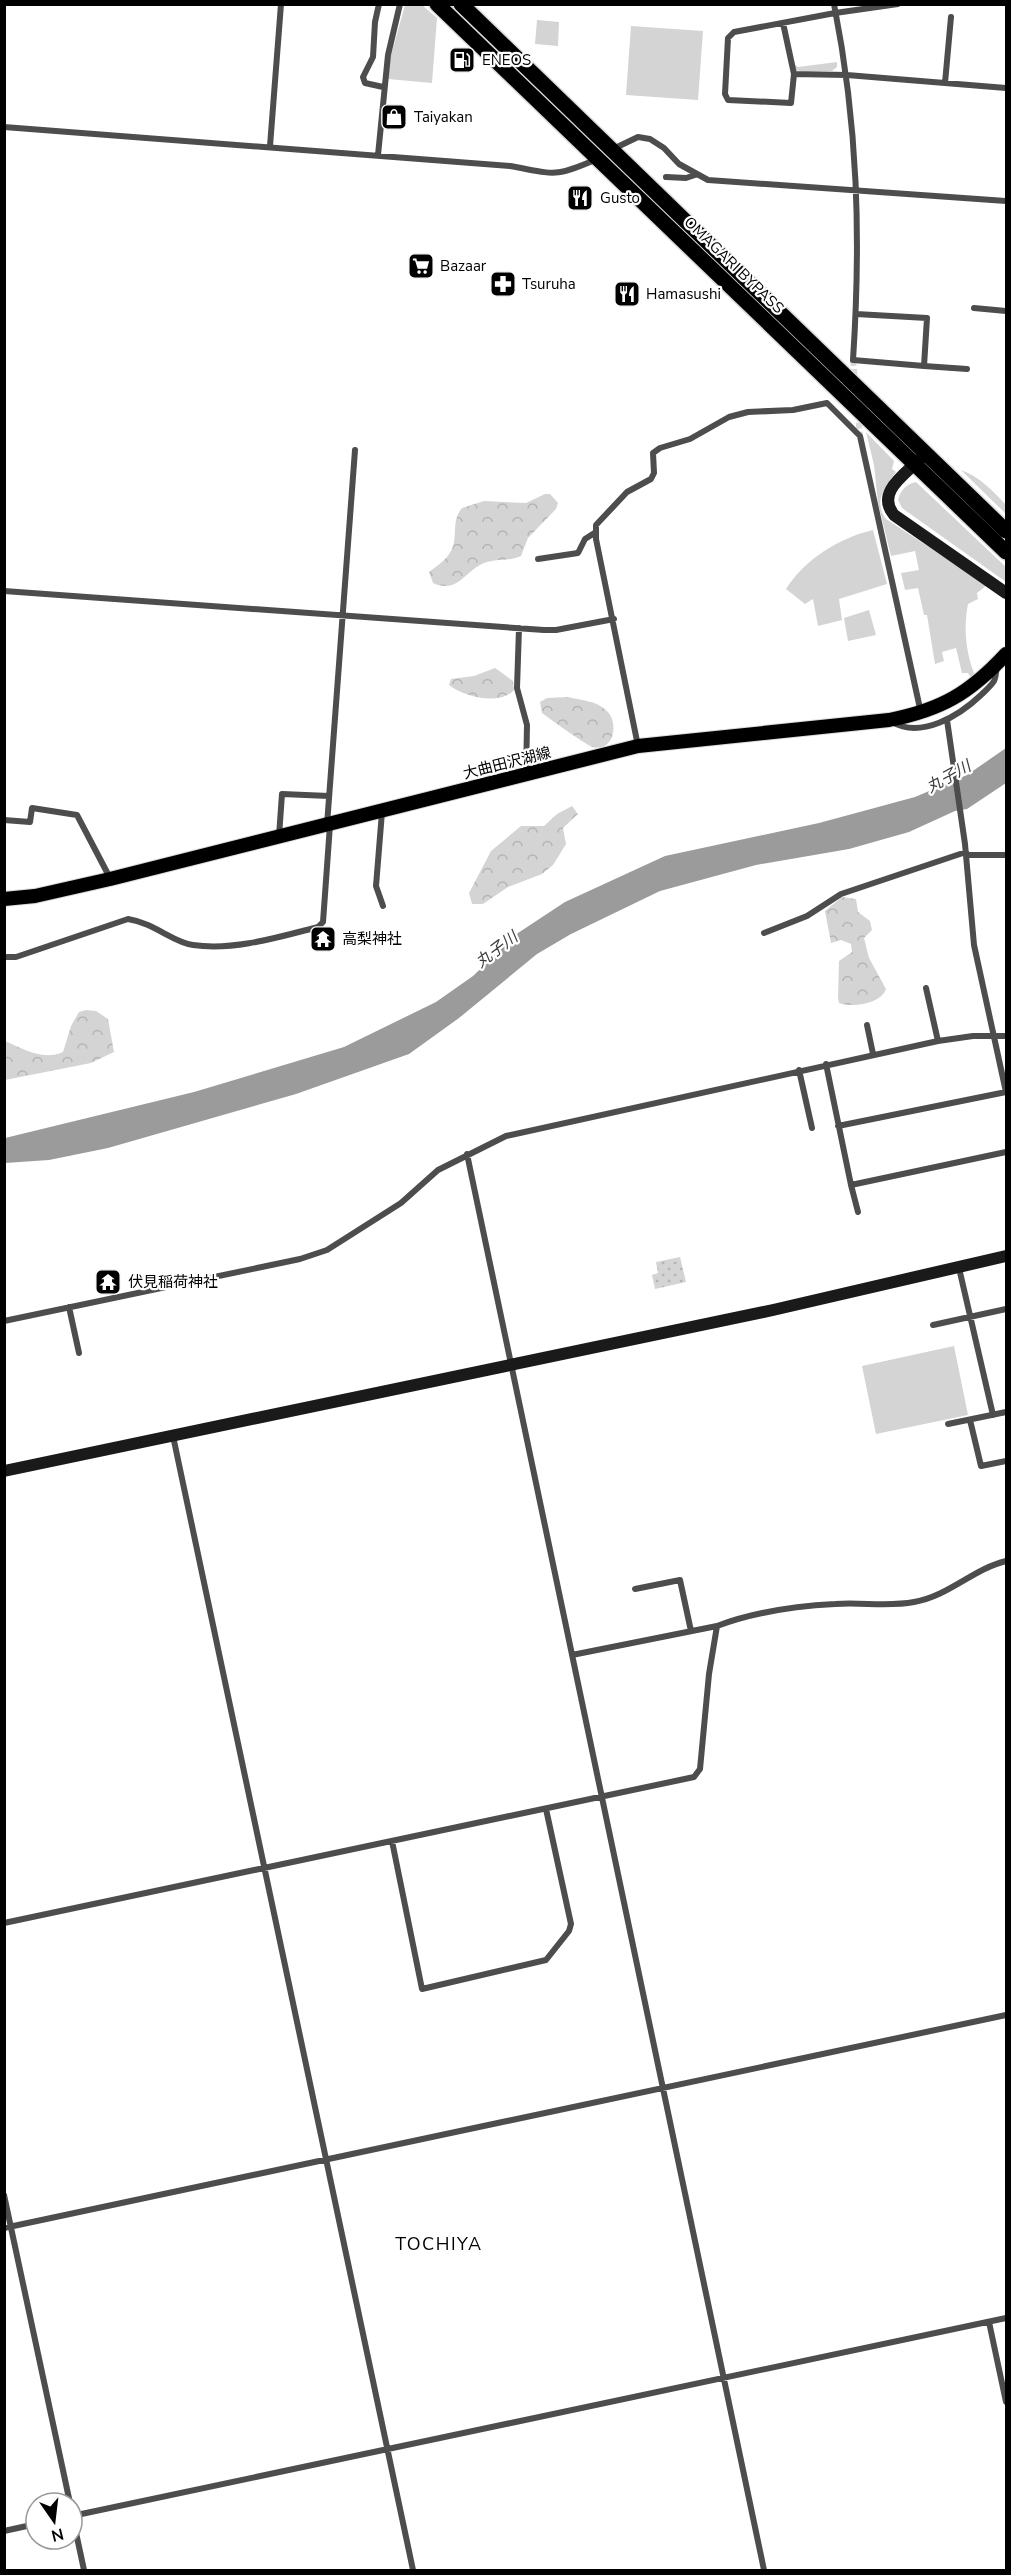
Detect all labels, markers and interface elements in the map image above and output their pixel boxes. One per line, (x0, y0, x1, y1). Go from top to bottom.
fuel station icon: ENEOS (447, 45, 477, 75)
place label: ENEOS (482, 50, 531, 70)
shop icon: Taiyakan (379, 102, 409, 132)
place label: Taiyakan (414, 107, 473, 127)
restaurant icon: Gusto (565, 183, 595, 213)
place label: Gusto (600, 188, 640, 208)
street label: OMAGARI BYPASS (680, 212, 788, 318)
supermarket icon: Bazaar (406, 251, 436, 281)
place label: Bazaar (440, 256, 487, 276)
pharmacy icon: Tsuruha (488, 269, 518, 299)
place label: Tsuruha (522, 274, 576, 294)
restaurant icon: Hamasushi (612, 279, 642, 309)
place label: Hamasushi (646, 284, 721, 304)
street label: 大曲田沢湖線 (461, 742, 553, 784)
water label: 丸子川 (922, 755, 977, 798)
temple icon: 高梨神社 (308, 924, 338, 954)
water label: 丸子川 (471, 925, 524, 973)
place label: 高梨神社 (342, 929, 402, 949)
temple icon: 伏見稲荷神社 (93, 1267, 123, 1297)
place label: 伏見稲荷神社 (128, 1272, 218, 1292)
district label: TOCHIYA (395, 2232, 483, 2256)
north arrow (24, 2491, 84, 2551)
text: N (49, 2522, 66, 2547)

